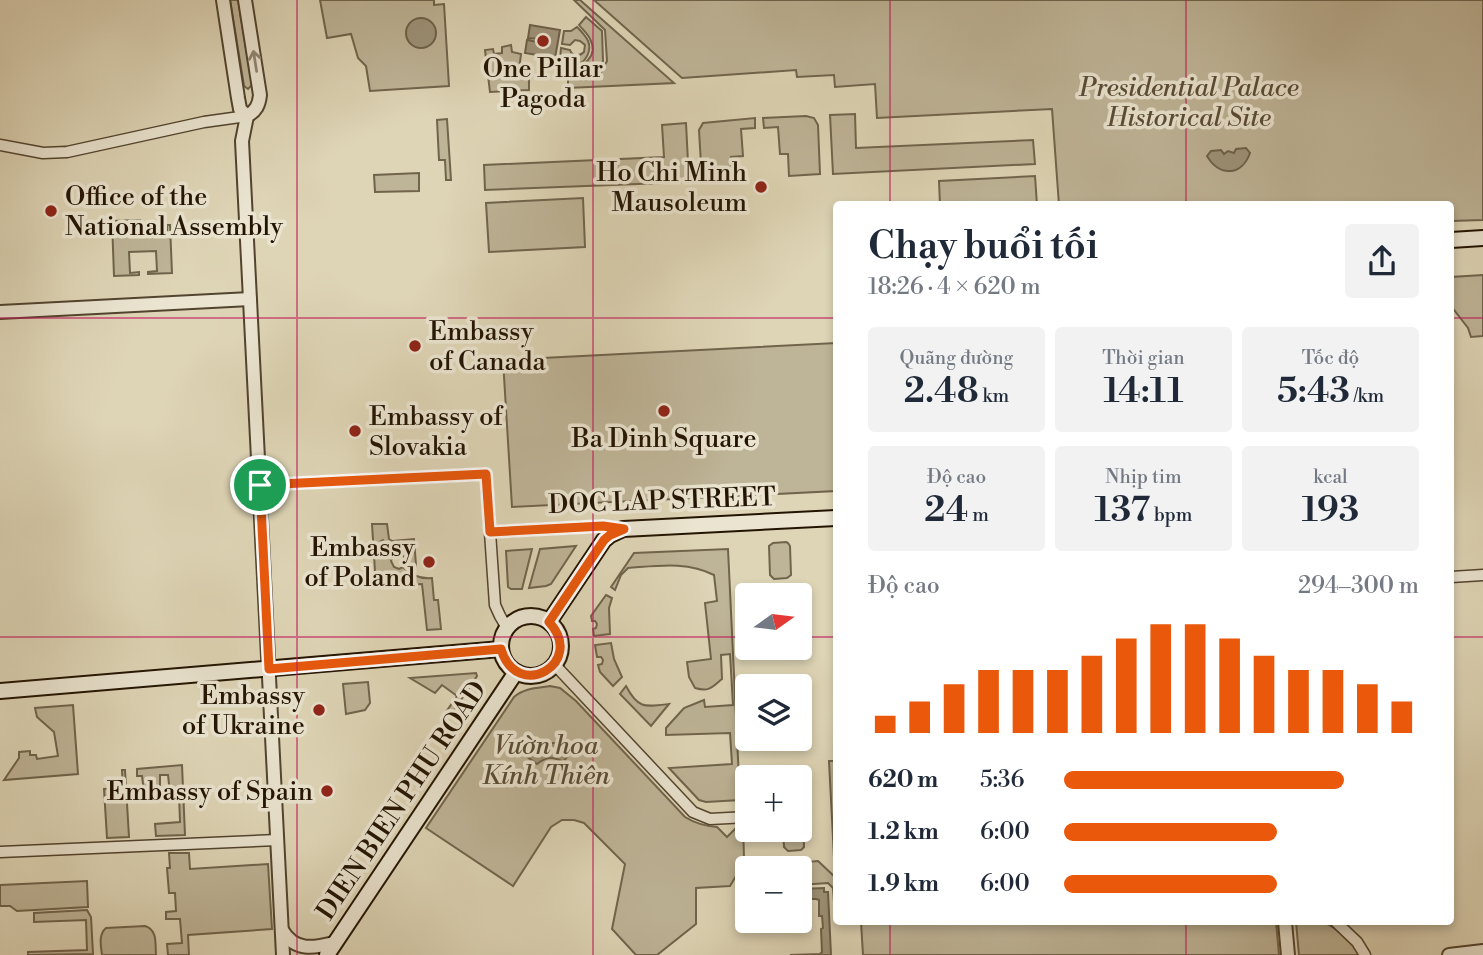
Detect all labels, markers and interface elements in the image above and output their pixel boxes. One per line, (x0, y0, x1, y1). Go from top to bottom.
marker: One Pillar Pagoda (535, 33, 551, 49)
one-way arrow (248, 50, 261, 73)
place label: One Pillar Pagoda (483, 53, 603, 115)
park label: Presidential Palace Historical Site (1078, 72, 1299, 134)
place label: Ho Chi Minh Mausoleum (596, 157, 747, 219)
marker: Ho Chi Minh Mausoleum (753, 179, 769, 195)
place label: Office of the National Assembly (65, 181, 283, 243)
marker: Office of the National Assembly (43, 203, 59, 219)
text: Chạy buổi tối (868, 223, 1098, 270)
button: share (1345, 224, 1419, 298)
text: 18:26 · 4 × 620 m (868, 273, 1041, 301)
place label: Embassy of Canada (429, 316, 546, 378)
marker: Embassy of Canada (407, 338, 423, 354)
text: Quãng đường (900, 346, 1013, 370)
text: Thời gian (1102, 346, 1185, 370)
text: Tốc độ (1302, 346, 1359, 370)
text: 2.48 (904, 370, 979, 413)
text: 14:11 (1104, 370, 1183, 413)
text: 5:43 (1277, 370, 1350, 413)
text: km (979, 384, 1009, 408)
text: /km (1350, 384, 1384, 408)
place label: Embassy of Slovakia (369, 401, 504, 463)
marker: Ba Dinh Square (656, 403, 672, 419)
marker: Embassy of Slovakia (347, 423, 363, 439)
place label: Ba Dinh Square (570, 423, 757, 455)
pin (230, 455, 290, 515)
text: Độ cao (927, 465, 986, 489)
text: Nhịp tim (1105, 465, 1182, 489)
text: kcal (1313, 465, 1348, 489)
icon: arrive (241, 466, 279, 504)
street label: DOC LAP STREET (548, 481, 776, 521)
text: 24 (924, 489, 968, 532)
text: 137 (1095, 489, 1150, 532)
text: 193 (1302, 489, 1359, 532)
text: m (968, 503, 989, 527)
text: bpm (1150, 503, 1192, 527)
place label: Embassy of Poland (304, 532, 415, 594)
marker: Embassy of Poland (421, 554, 437, 570)
text: Độ cao (868, 572, 940, 600)
text: 294–300 m (1298, 572, 1419, 600)
north arrow (735, 583, 812, 660)
map controls (735, 583, 812, 933)
button: layers (735, 674, 812, 751)
street label: DIEN BIEN PHU ROAD (310, 675, 494, 926)
place label: Embassy of Ukraine (182, 680, 305, 742)
marker: Embassy of Ukraine (311, 702, 327, 718)
park label: Vườn hoa Kính Thiên (482, 730, 610, 792)
button: + (735, 765, 812, 842)
text: 620 m (868, 766, 938, 794)
text: 5:36 (980, 766, 1025, 794)
place label: Embassy of Spain (107, 776, 313, 808)
marker: Embassy of Spain (319, 783, 335, 799)
text: 1.2 km (868, 818, 939, 846)
text: 6:00 (980, 818, 1030, 846)
button: − (735, 856, 812, 933)
text: 1.9 km (868, 870, 939, 898)
text: 6:00 (980, 870, 1030, 898)

